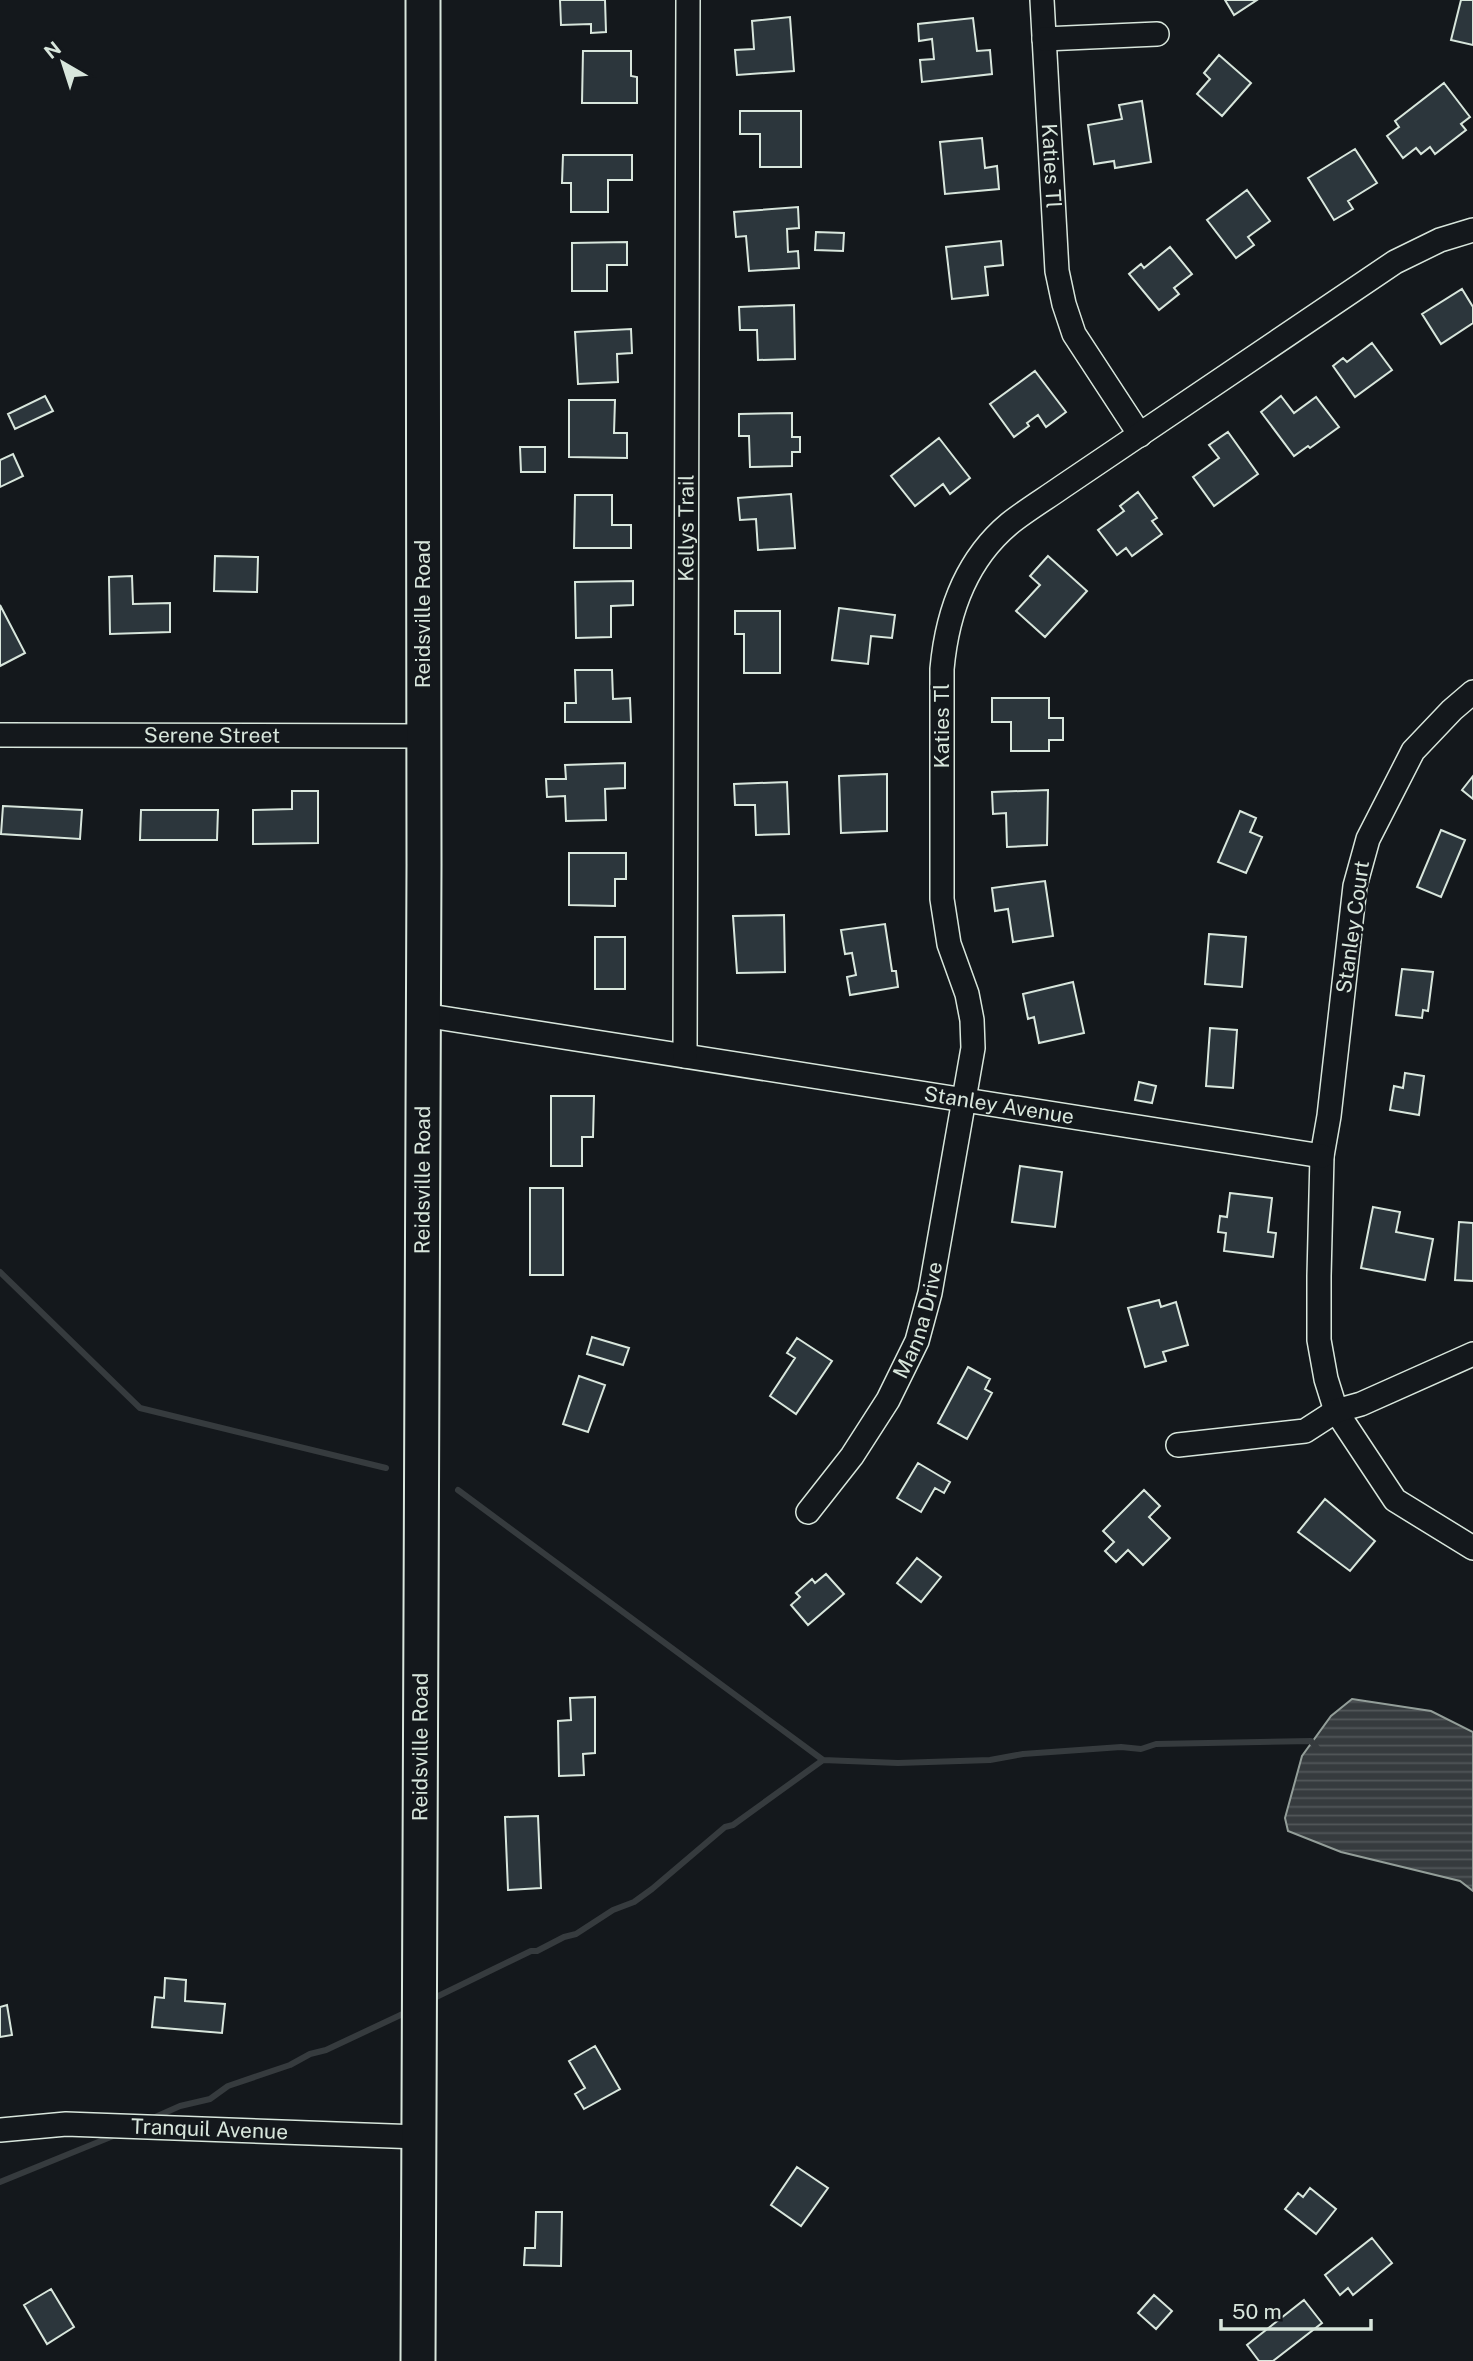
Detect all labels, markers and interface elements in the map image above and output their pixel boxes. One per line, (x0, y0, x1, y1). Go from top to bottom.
north arrow (28, 28, 98, 98)
text: N (40, 37, 65, 63)
street label: Katies Tl (1037, 123, 1067, 209)
street label: Kellys Trail (673, 474, 699, 582)
street label: Reidsville Road (410, 540, 435, 688)
street label: Katies Tl (929, 684, 954, 768)
street label: Serene Street (144, 722, 280, 748)
street label: Stanley Court (1331, 859, 1374, 995)
street label: Stanley Avenue (922, 1081, 1076, 1129)
street label: Reidsville Road (409, 1106, 435, 1254)
street label: Manna Drive (888, 1260, 947, 1382)
street label: Reidsville Road (407, 1673, 433, 1821)
street label: Tranquil Avenue (131, 2113, 289, 2144)
scale bar (1221, 2288, 1372, 2332)
text: 50 m (1232, 2299, 1282, 2324)

